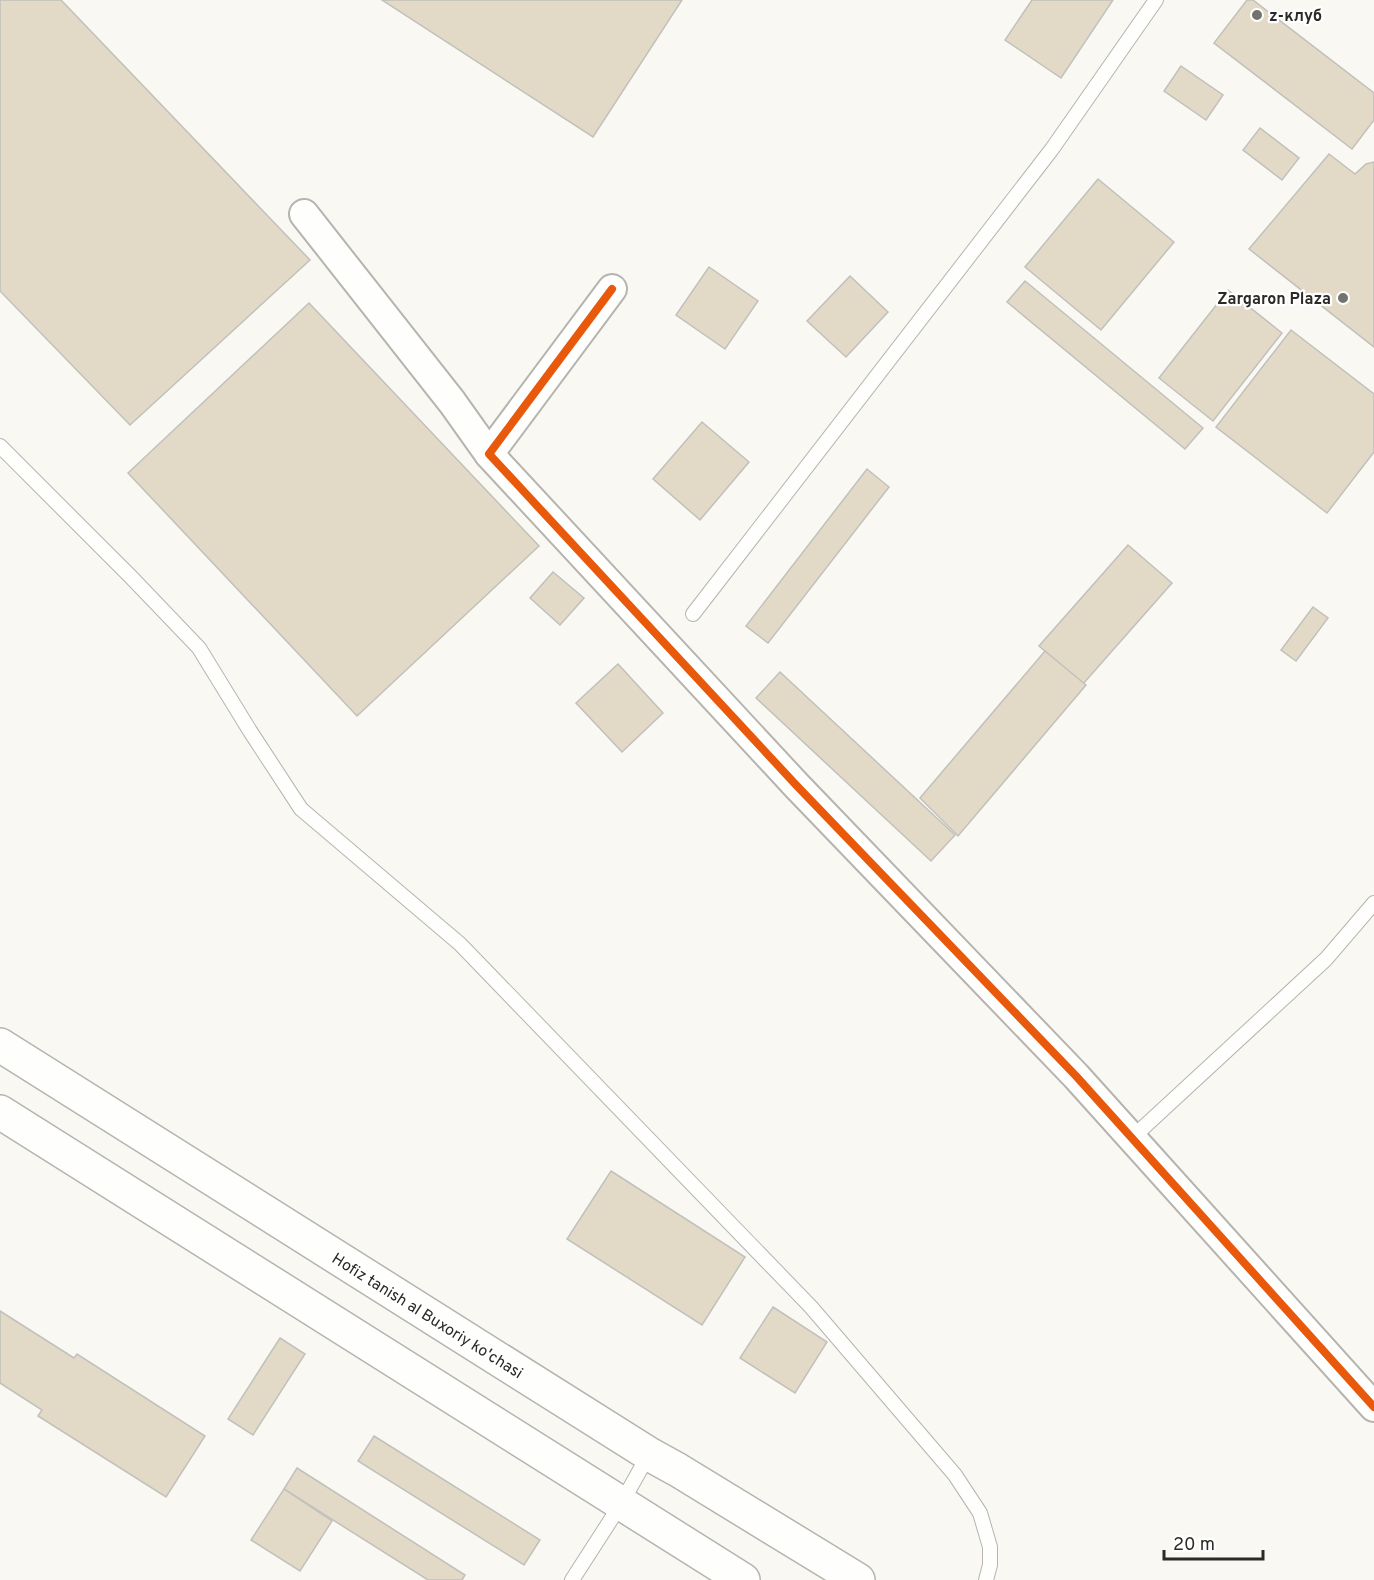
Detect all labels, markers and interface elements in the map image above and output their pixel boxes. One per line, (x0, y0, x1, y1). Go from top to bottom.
place label: z-клуб (1269, 7, 1322, 27)
marker: z-клуб (1250, 8, 1264, 22)
place label: Zargaron Plaza (1217, 290, 1331, 310)
marker: Zargaron Plaza (1336, 291, 1350, 305)
street label: Hofiz tanish al Buxoriy ko'chasi (328, 1249, 526, 1384)
scale bar (1164, 1523, 1263, 1561)
text: 20 m (1173, 1534, 1215, 1557)

